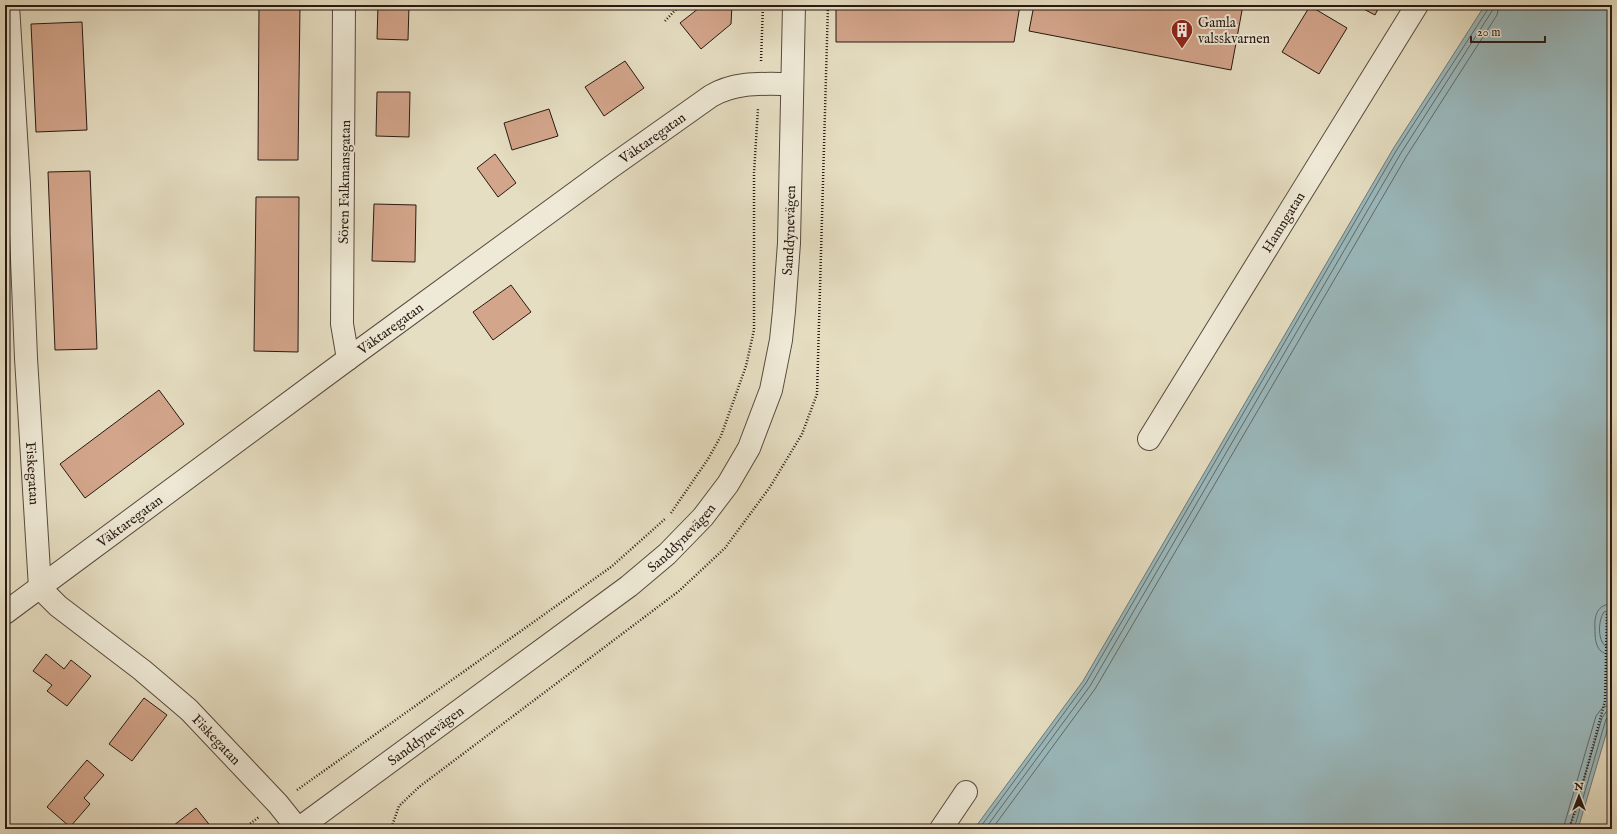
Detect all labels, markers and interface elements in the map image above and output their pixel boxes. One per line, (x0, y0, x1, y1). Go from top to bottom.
place label: Gamla valsskvarnen (1198, 14, 1271, 48)
building icon: Gamla valsskvarnen (1169, 17, 1195, 50)
scale bar (1471, 18, 1545, 44)
text: 20 m (1477, 25, 1500, 40)
street label: Väktaregatan (615, 109, 690, 169)
street label: Sören Falkmansgatan (335, 119, 355, 244)
street label: Sanddynevägen (779, 185, 800, 276)
street label: Hamngatan (1258, 188, 1310, 256)
street label: Väktaregatan (353, 299, 428, 360)
street label: Fiskegatan (21, 441, 43, 506)
street label: Väktaregatan (93, 491, 167, 552)
street label: Sanddynevägen (644, 500, 720, 577)
street label: Sanddynevägen (384, 702, 468, 770)
street label: Fiskegatan (188, 711, 245, 770)
north arrow (1559, 776, 1599, 816)
text: N (1573, 780, 1584, 794)

